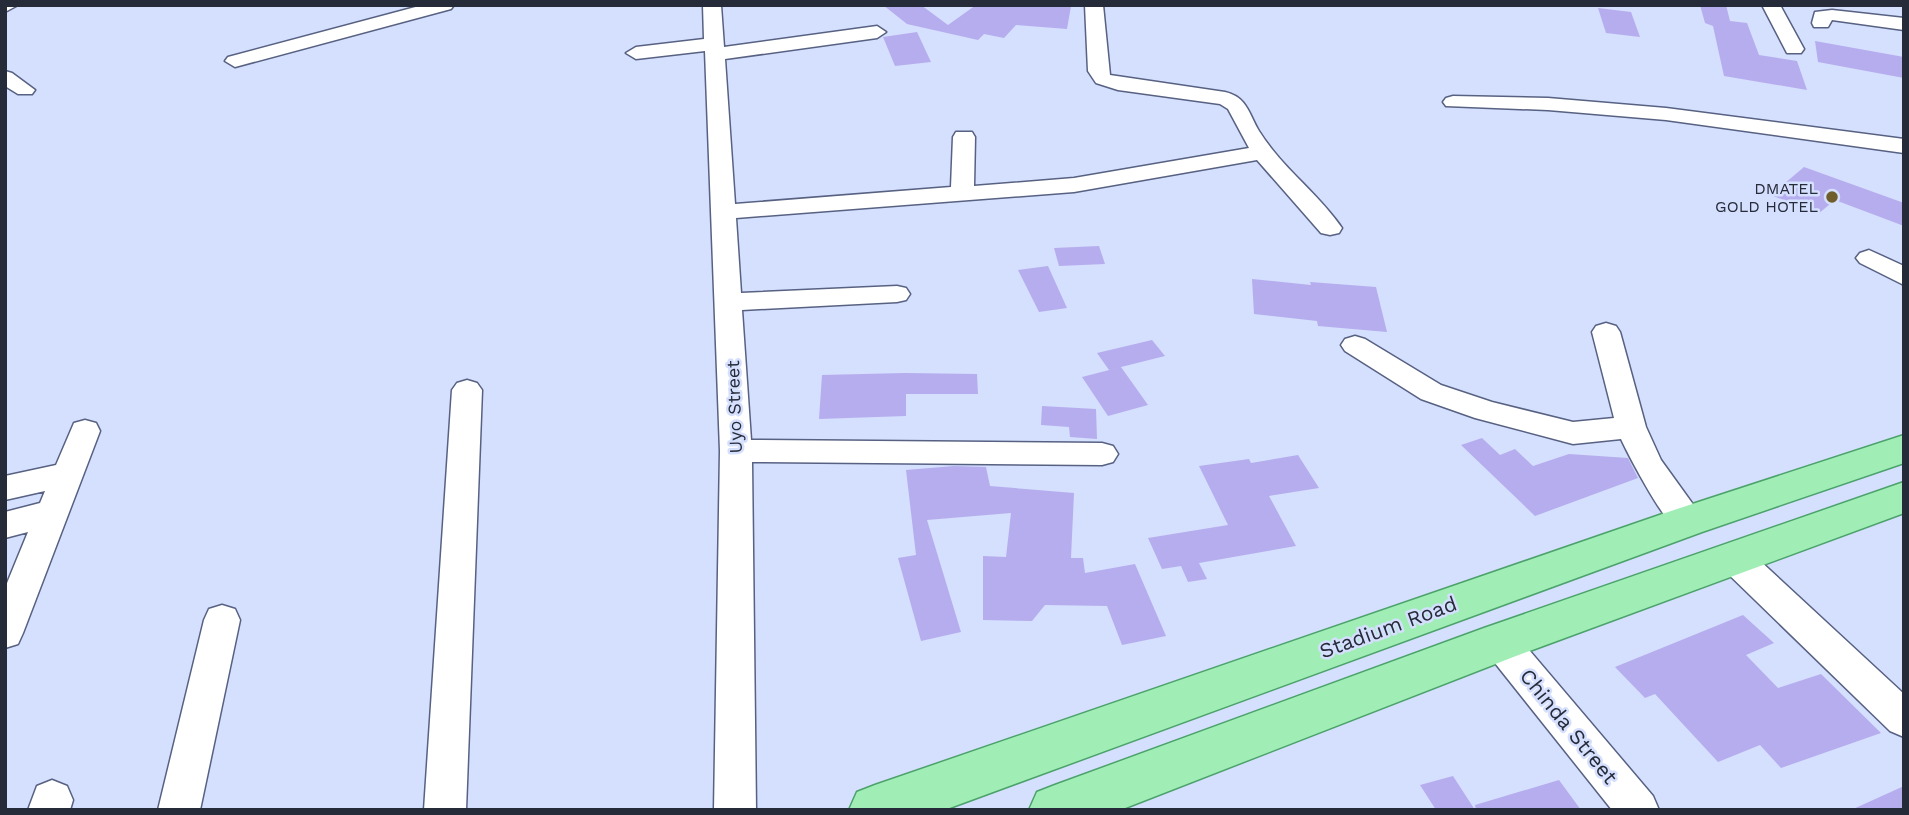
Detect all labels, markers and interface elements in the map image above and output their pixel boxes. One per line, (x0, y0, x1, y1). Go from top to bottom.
place label: DMATEL GOLD HOTEL (1715, 179, 1818, 216)
marker: DMATEL GOLD HOTEL (1824, 189, 1840, 205)
street label: Uyo Street (722, 360, 746, 454)
street label: Stadium Road (1316, 591, 1460, 663)
street label: Chinda Street (1515, 663, 1623, 789)

